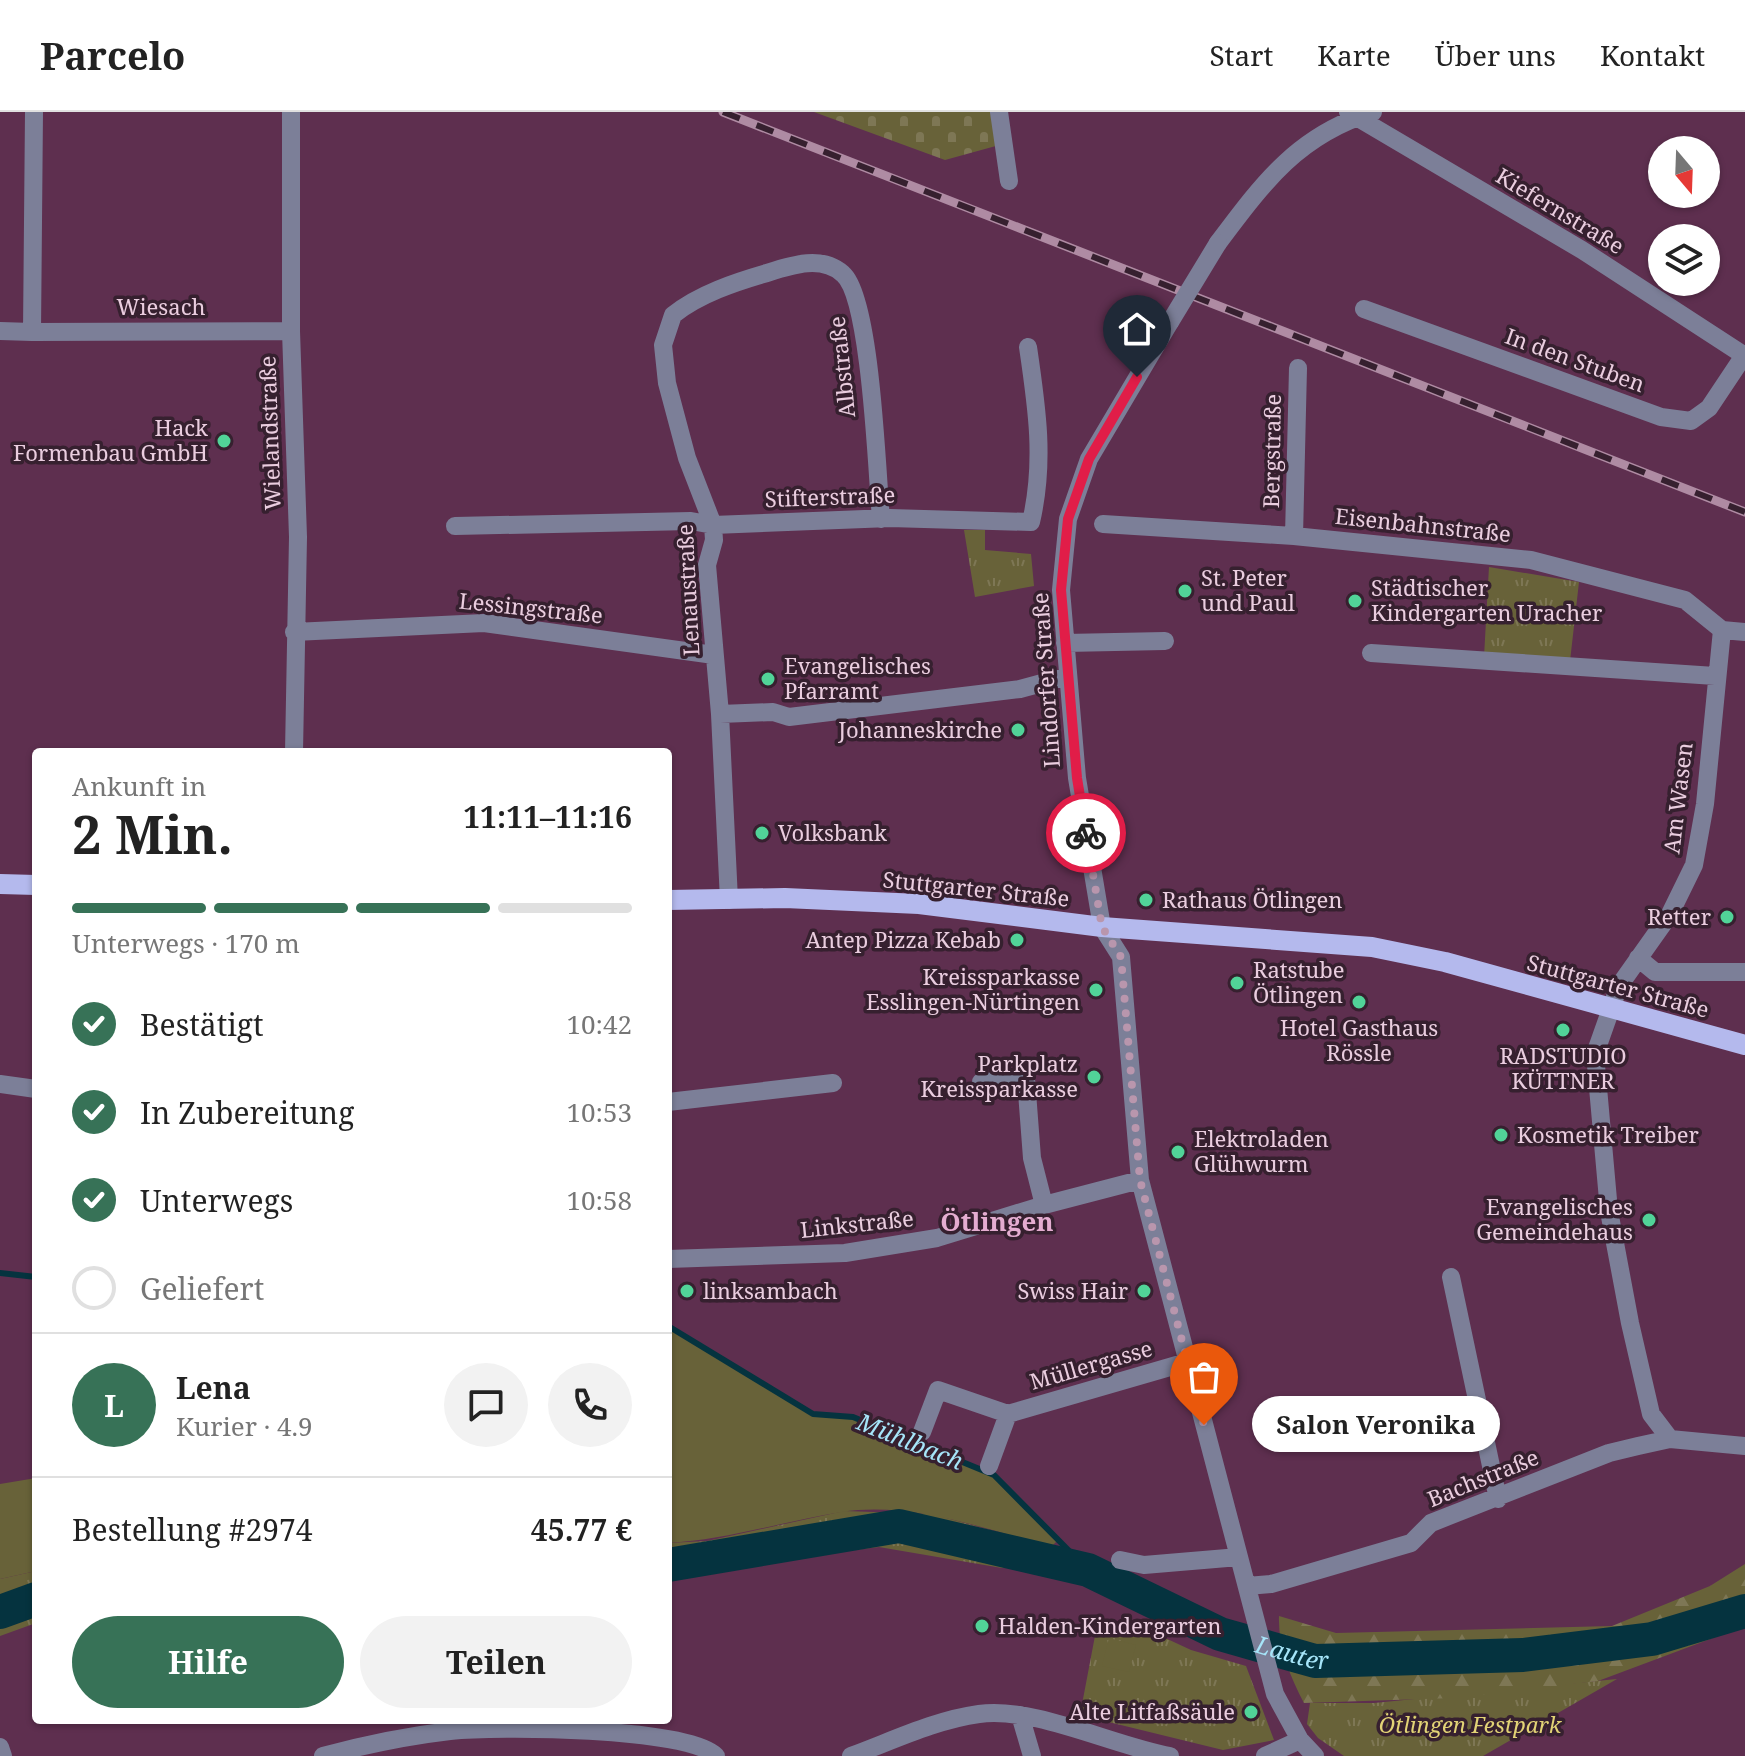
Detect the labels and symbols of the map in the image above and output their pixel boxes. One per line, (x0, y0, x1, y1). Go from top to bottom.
north arrow (1648, 136, 1720, 208)
street label: Kiefernstraße (1491, 160, 1630, 260)
street label: Wiesach (117, 291, 205, 321)
pin (1103, 295, 1171, 377)
street label: Albstraße (821, 315, 861, 419)
street label: In den Stuben (1501, 320, 1649, 398)
street label: Wielandstraße (251, 355, 287, 511)
street label: Bergstraße (1255, 394, 1287, 508)
place label: Hack Formenbau GmbH (13, 412, 208, 467)
marker: Hack Formenbau GmbH (215, 432, 233, 450)
street label: Stifterstraße (764, 479, 896, 513)
street label: Eisenbahnstraße (1334, 500, 1513, 548)
street label: Lenaustraße (669, 523, 705, 657)
place label: St. Peter und Paul (1201, 562, 1295, 617)
place label: Städtischer Kindergarten Uracher (1371, 572, 1603, 627)
marker: St. Peter und Paul (1176, 582, 1194, 600)
street label: Lessingstraße (458, 585, 604, 629)
street label: Lindorfer Straße (1024, 591, 1066, 769)
marker: Städtischer Kindergarten Uracher (1346, 592, 1364, 610)
place label: Evangelisches Pfarramt (784, 650, 931, 705)
marker: Evangelisches Pfarramt (759, 670, 777, 688)
place label: Johanneskirche (837, 714, 1002, 744)
marker: Johanneskirche (1009, 721, 1027, 739)
street label: Am Wasen (1655, 741, 1699, 855)
courier (1046, 793, 1126, 873)
place label: Volksbank (778, 817, 887, 847)
marker: Volksbank (753, 824, 771, 842)
street label: Stuttgarter Straße (881, 863, 1071, 913)
place label: Rathaus Ötlingen (1162, 884, 1342, 914)
marker: Rathaus Ötlingen (1137, 891, 1155, 909)
place label: Retter (1647, 901, 1712, 931)
marker: Retter (1718, 908, 1736, 926)
place label: Antep Pizza Kebab (806, 924, 1001, 954)
marker: Antep Pizza Kebab (1008, 931, 1026, 949)
street label: Stuttgarter Straße (1524, 946, 1713, 1024)
place label: Ratstube Ötlingen (1253, 954, 1344, 1009)
place label: Kreissparkasse Esslingen-Nürtingen (866, 961, 1080, 1016)
marker: Ratstube Ötlingen (1228, 974, 1246, 992)
marker: Kreissparkasse Esslingen-Nürtingen (1087, 981, 1105, 999)
marker: Hotel Gasthaus Rössle (1350, 993, 1368, 1011)
place label: Hotel Gasthaus Rössle (1280, 1012, 1438, 1067)
marker: RADSTUDIO KÜTTNER (1554, 1021, 1572, 1039)
place label: RADSTUDIO KÜTTNER (1499, 1040, 1627, 1095)
place label: Parkplatz Kreissparkasse (920, 1048, 1078, 1103)
marker: Parkplatz Kreissparkasse (1085, 1068, 1103, 1086)
place label: Kosmetik Treiber (1517, 1119, 1699, 1149)
place label: Elektroladen Glühwurm (1194, 1123, 1329, 1178)
marker: Kosmetik Treiber (1492, 1126, 1510, 1144)
marker: Elektroladen Glühwurm (1169, 1143, 1187, 1161)
place label: Evangelisches Gemeindehaus (1476, 1191, 1633, 1246)
street label: Linkstraße (799, 1202, 915, 1244)
district label: Ötlingen (940, 1203, 1054, 1239)
marker: Evangelisches Gemeindehaus (1640, 1211, 1658, 1229)
place label: linksambach (703, 1275, 838, 1305)
place label: Swiss Hair (1017, 1275, 1129, 1305)
marker: linksambach (678, 1282, 696, 1300)
marker: Swiss Hair (1135, 1282, 1153, 1300)
street label: Müllergasse (1026, 1332, 1156, 1396)
pin (1170, 1343, 1238, 1425)
callout: Salon Veronika (1252, 1397, 1500, 1453)
water label: Mühlbach (852, 1404, 969, 1477)
street label: Bachstraße (1423, 1441, 1543, 1513)
place label: Halden-Kindergarten (998, 1610, 1222, 1640)
marker: Halden-Kindergarten (973, 1617, 991, 1635)
water label: Lauter (1251, 1627, 1330, 1676)
place label: Alte Litfaßsäule (1069, 1696, 1235, 1726)
marker: Alte Litfaßsäule (1242, 1703, 1260, 1721)
park label: Ötlingen Festpark (1379, 1709, 1563, 1739)

